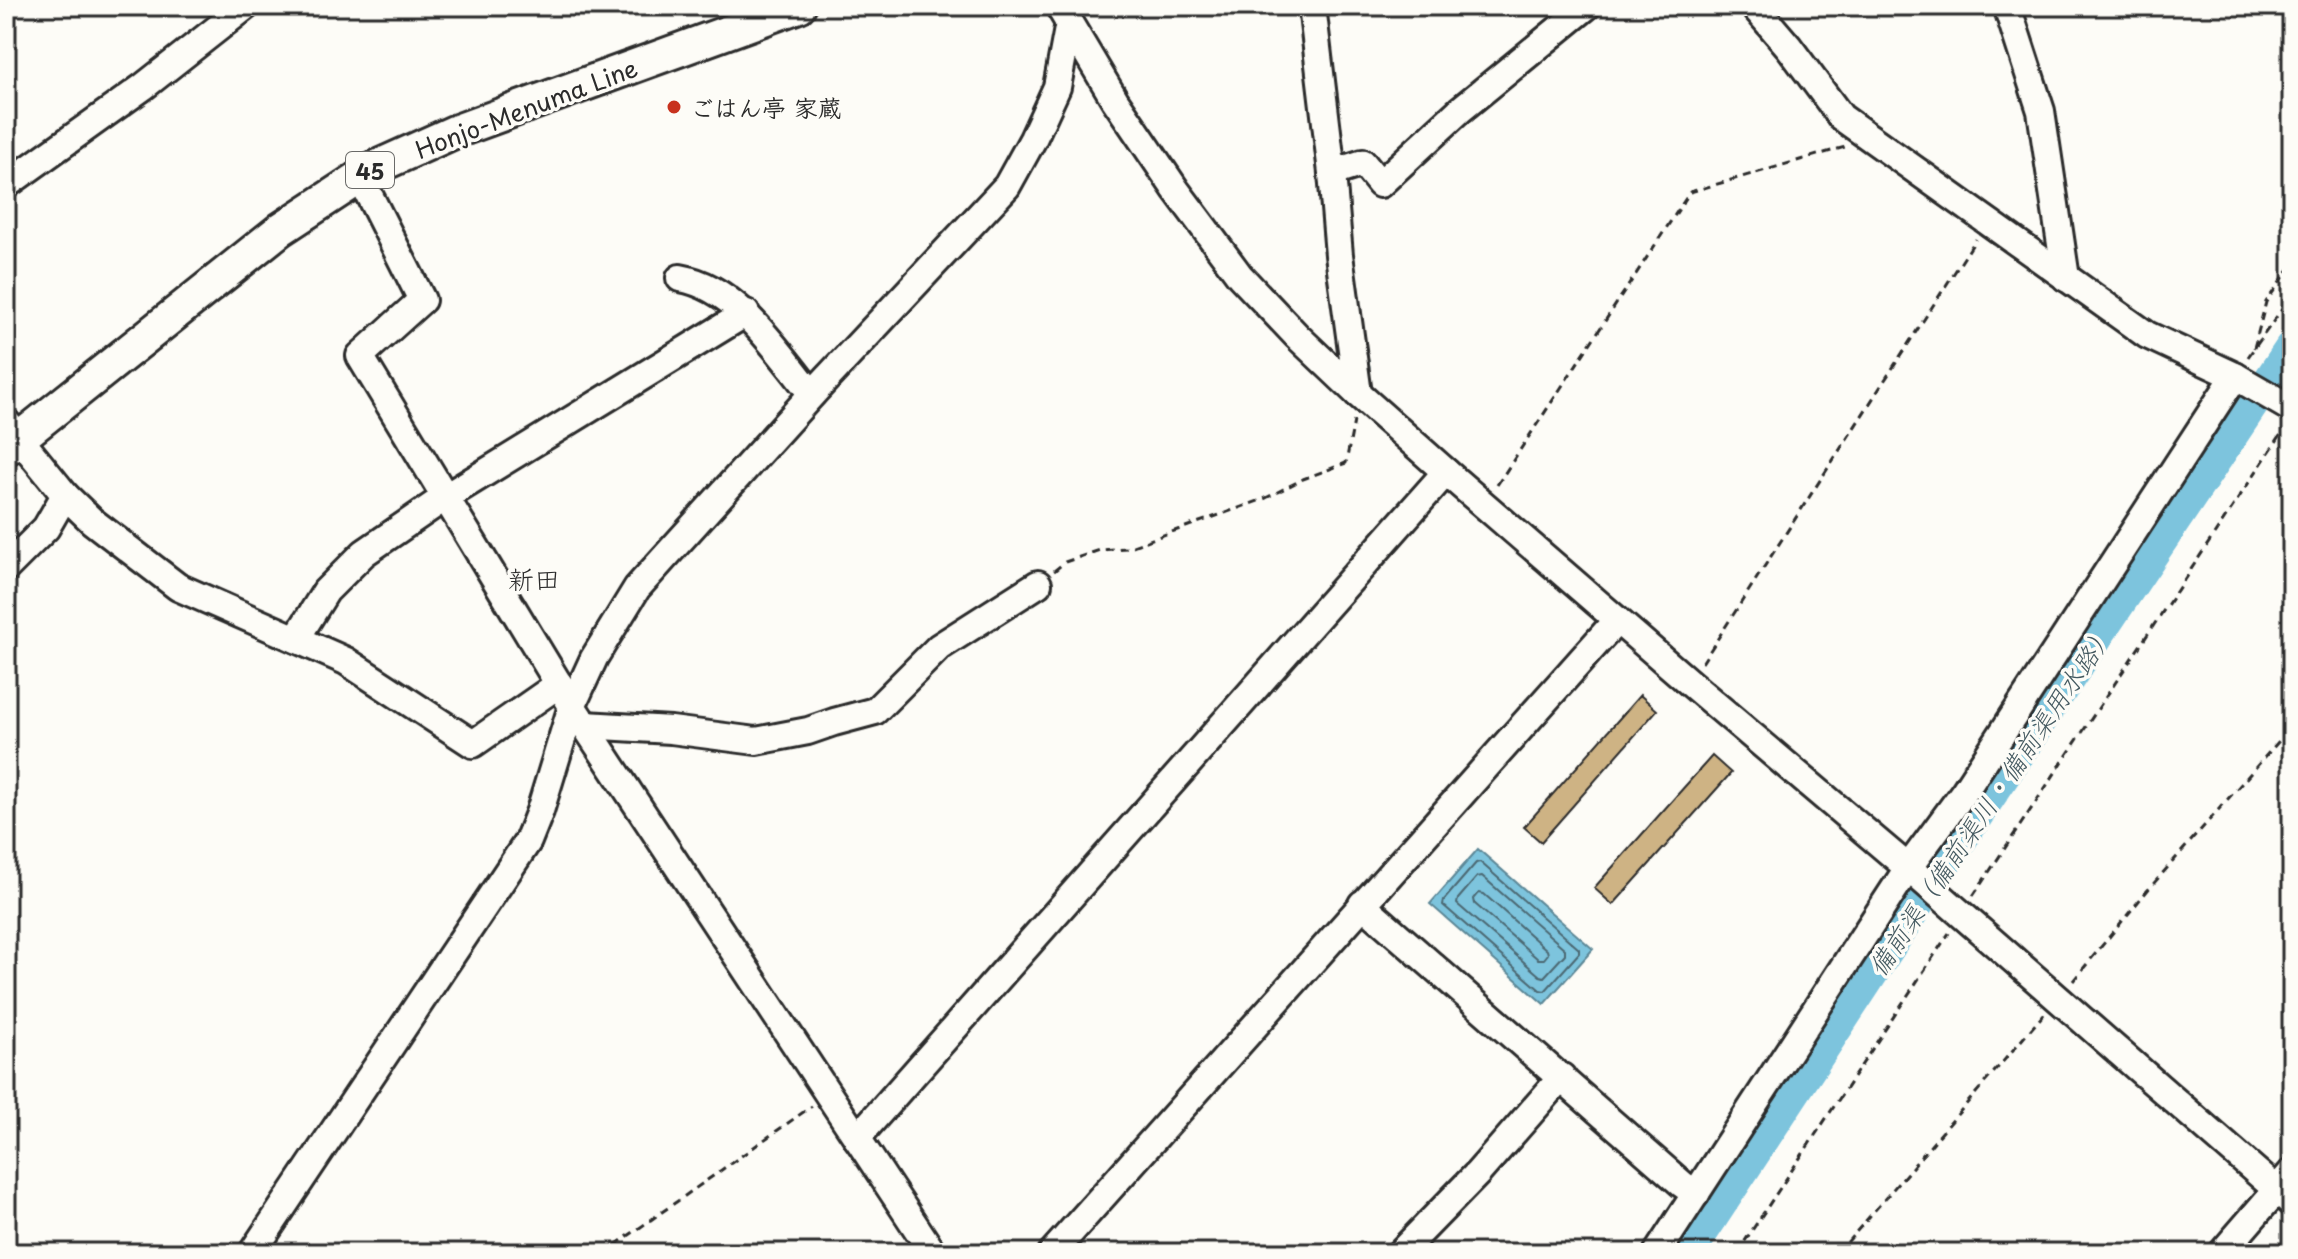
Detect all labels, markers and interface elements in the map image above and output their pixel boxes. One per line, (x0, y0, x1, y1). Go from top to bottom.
street label: Honjo-Menuma Line (409, 49, 643, 167)
place label: ごはん亭 家蔵 (690, 89, 842, 125)
marker: ごはん亭 家蔵 (665, 98, 683, 116)
road number: 45 (346, 152, 394, 188)
district label: 新田 (508, 559, 560, 598)
water label: 備前渠（備前渠川・備前渠用水路） (1858, 617, 2122, 983)

